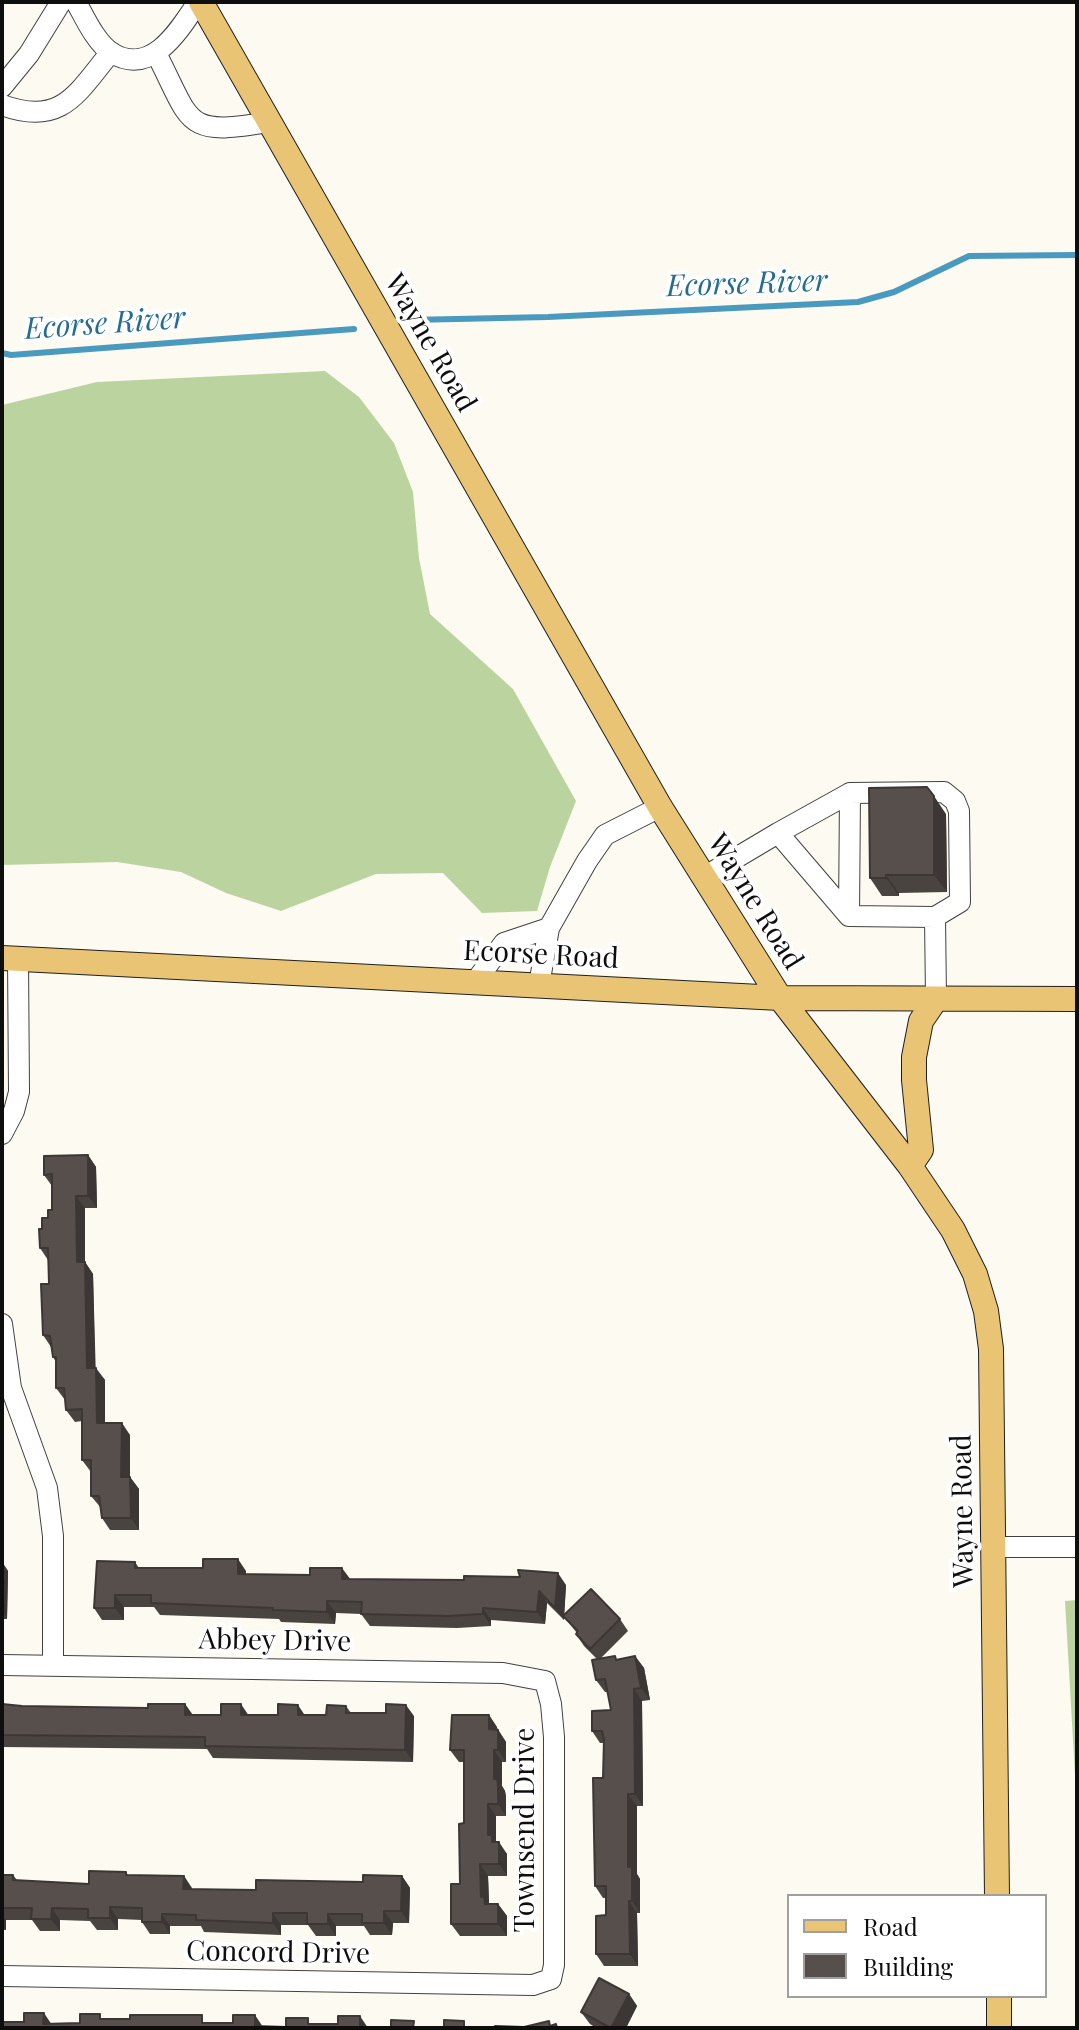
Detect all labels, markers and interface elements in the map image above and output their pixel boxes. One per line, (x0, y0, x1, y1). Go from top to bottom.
water label: Ecorse River (666, 263, 828, 305)
street label: Wayne Road (377, 268, 483, 418)
water label: Ecorse River (23, 300, 187, 348)
street label: Wayne Road (700, 828, 810, 976)
street label: Ecorse Road (462, 934, 620, 976)
street label: Wayne Road (945, 1434, 981, 1588)
street label: Abbey Drive (198, 1623, 352, 1659)
street label: Townsend Drive (508, 1728, 542, 1932)
legend (787, 1894, 1047, 1998)
text: Road (863, 1910, 918, 1942)
street label: Concord Drive (186, 1935, 370, 1971)
text: Building (863, 1950, 953, 1982)

